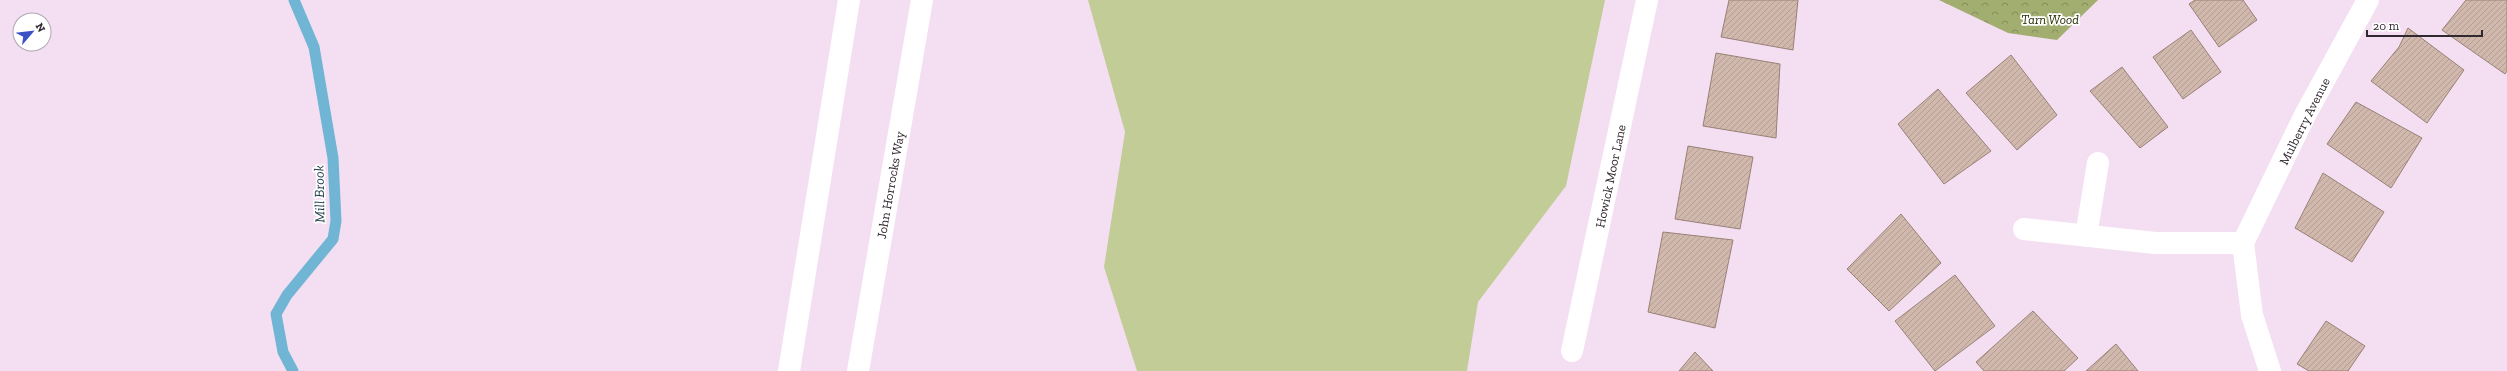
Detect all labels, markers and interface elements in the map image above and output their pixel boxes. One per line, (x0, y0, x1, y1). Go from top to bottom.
north arrow (12, 12, 52, 52)
park label: Tarn Wood (2021, 12, 2079, 27)
scale bar (2367, 12, 2482, 38)
text: 20 m (2373, 19, 2400, 33)
text: N (33, 21, 48, 35)
street label: Mulberry Avenue (2276, 75, 2333, 167)
street label: Howick Moor Lane (1592, 123, 1629, 229)
street label: John Horrocks Way (874, 130, 907, 240)
water label: Mill Brook (310, 165, 329, 223)

